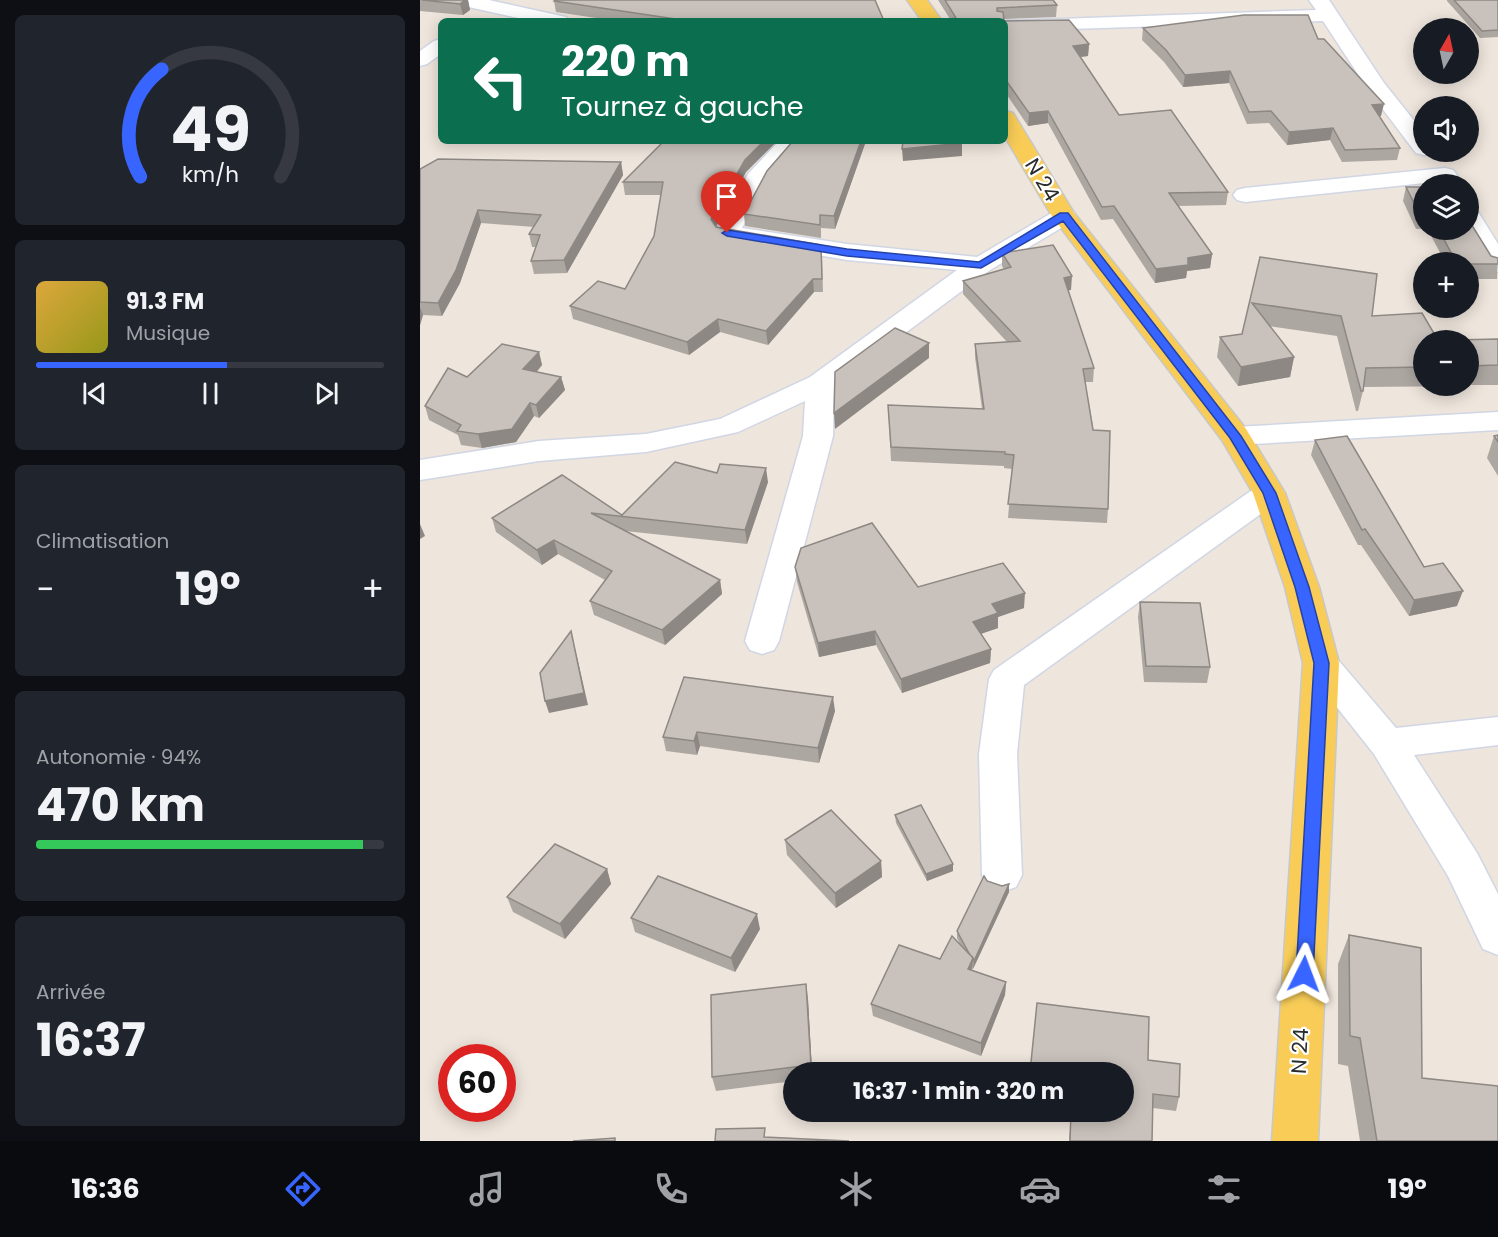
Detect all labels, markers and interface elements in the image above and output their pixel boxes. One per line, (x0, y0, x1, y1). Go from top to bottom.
north arrow (1413, 18, 1479, 84)
map controls (1413, 18, 1479, 396)
text: 220 m (561, 32, 690, 91)
icon: left (462, 42, 540, 120)
text: 49 (170, 85, 250, 173)
text: Tournez à gauche (561, 88, 803, 125)
button: sound (1413, 96, 1479, 162)
street label: N 24 (1018, 153, 1067, 207)
text: km/h (181, 159, 239, 190)
pin (701, 171, 752, 233)
button: layers (1413, 174, 1479, 240)
icon: arrive (710, 180, 743, 213)
button: + (1413, 252, 1479, 318)
text: 91.3 FM (126, 286, 204, 317)
text: Musique (126, 319, 210, 347)
button: − (1413, 330, 1479, 396)
icon: previous (78, 377, 111, 410)
icon: pause (194, 377, 227, 410)
icon: next (310, 377, 343, 410)
text: Climatisation (36, 527, 169, 555)
text: 19° (175, 558, 241, 621)
text: − (36, 566, 54, 613)
text: + (361, 566, 384, 613)
text: Autonomie · 94% (36, 743, 201, 771)
text: 470 km (36, 774, 205, 837)
position arrow (1272, 942, 1336, 1006)
text: Arrivée (36, 978, 105, 1006)
text: 16:37 (36, 1009, 146, 1072)
street label: N 24 (1284, 1027, 1315, 1075)
speed limit sign: 60 (438, 1044, 516, 1122)
text: 16:37 · 1 min · 320 m (853, 1076, 1064, 1107)
icon: directions (282, 1168, 324, 1210)
icon: music (466, 1168, 508, 1210)
icon: phone (650, 1168, 692, 1210)
icon: climate (835, 1168, 877, 1210)
icon: car (1019, 1168, 1061, 1210)
icon: filters (1203, 1168, 1245, 1210)
text: 16:36 (71, 1170, 140, 1207)
text: 19° (1388, 1170, 1427, 1207)

